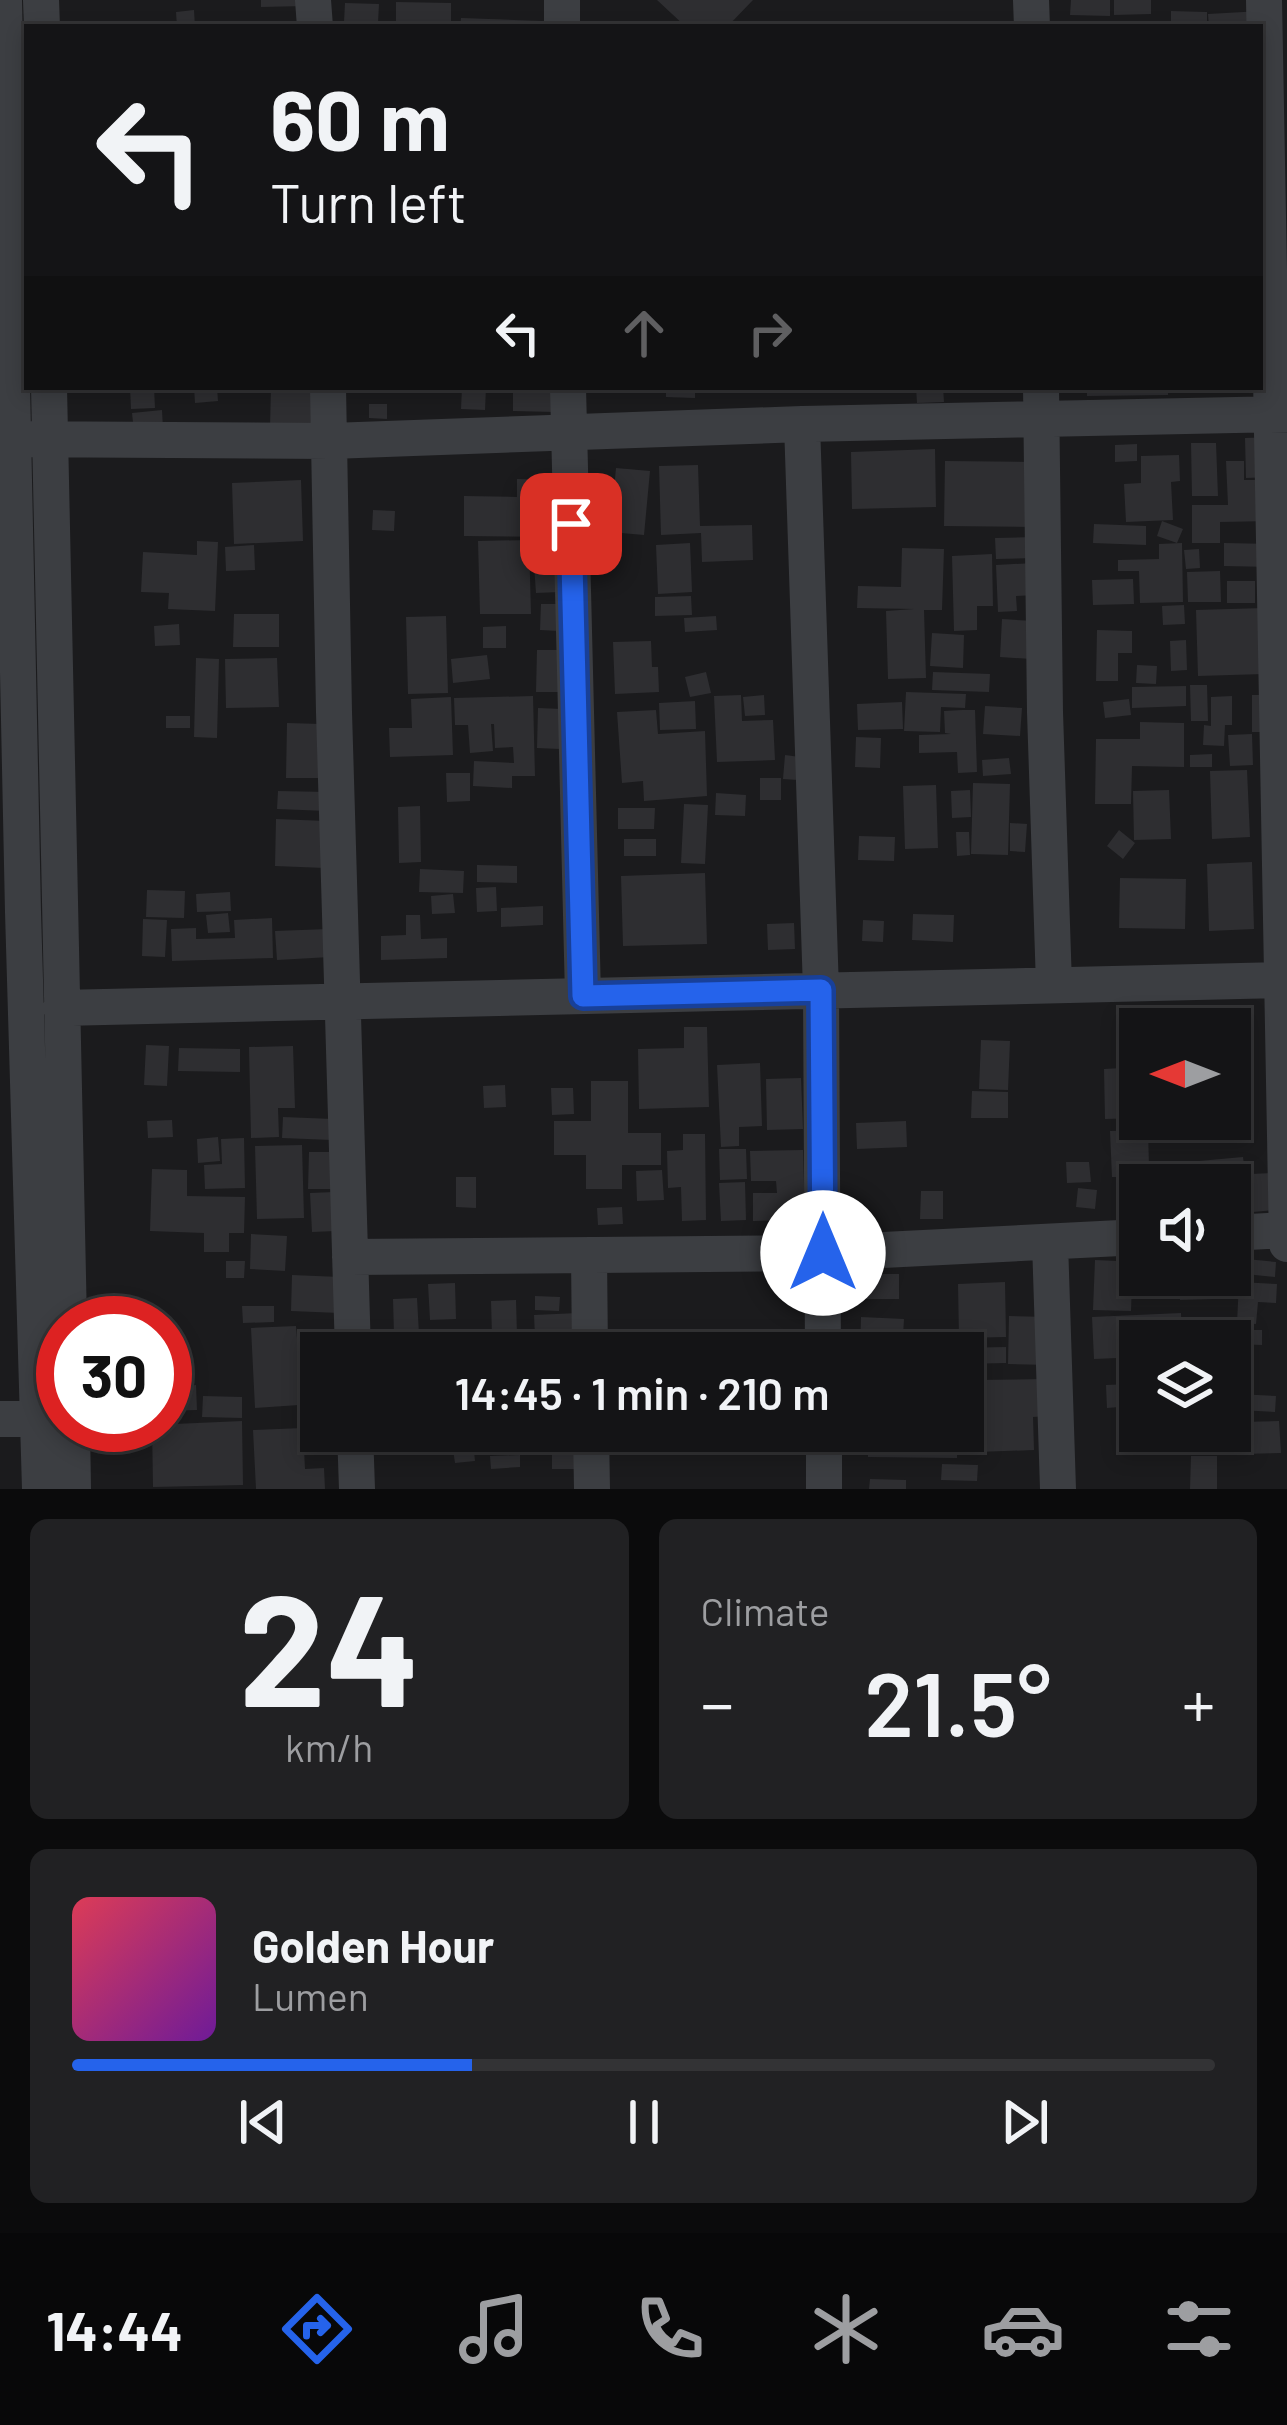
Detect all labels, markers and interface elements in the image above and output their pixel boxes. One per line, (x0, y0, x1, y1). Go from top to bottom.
text: 60 m (270, 67, 450, 168)
icon: left (72, 72, 228, 228)
text: Turn left (270, 169, 467, 234)
icon: left (485, 300, 551, 366)
icon: ahead (611, 300, 677, 366)
icon: right (737, 300, 803, 366)
pin (520, 473, 622, 575)
icon: arrive (538, 491, 604, 557)
north arrow (1119, 1008, 1251, 1140)
map controls (1119, 1008, 1251, 1452)
button: sound (1119, 1164, 1251, 1296)
position arrow (760, 1190, 886, 1316)
speed limit sign: 30 (36, 1296, 192, 1452)
button: layers (1119, 1320, 1251, 1452)
text: 14:45 · 1 min · 210 m (455, 1365, 830, 1419)
text: 24 (238, 1551, 420, 1738)
text: Climate (701, 1587, 830, 1634)
text: 21.5° (864, 1647, 1051, 1755)
text: − (701, 1662, 734, 1741)
text: + (1182, 1662, 1215, 1741)
text: km/h (285, 1723, 373, 1770)
text: Golden Hour (252, 1918, 494, 1972)
text: Lumen (252, 1972, 369, 2019)
icon: previous (230, 2089, 296, 2155)
icon: pause (611, 2089, 677, 2155)
icon: next (992, 2089, 1058, 2155)
icon: directions (275, 2287, 359, 2371)
icon: music (452, 2287, 536, 2371)
icon: phone (628, 2287, 712, 2371)
icon: climate (804, 2287, 888, 2371)
icon: car (981, 2287, 1065, 2371)
icon: filters (1157, 2287, 1241, 2371)
text: 14:44 (46, 2297, 183, 2362)

